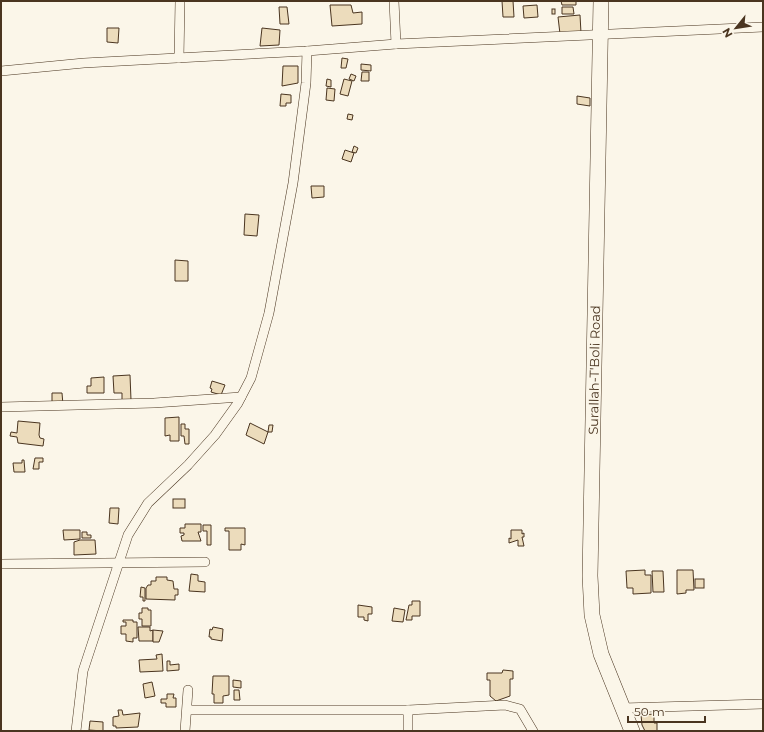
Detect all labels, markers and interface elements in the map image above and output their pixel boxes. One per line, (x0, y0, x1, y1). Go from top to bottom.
north arrow (716, 8, 756, 48)
text: N (719, 26, 736, 40)
street label: Surallah-T'Boli Road (585, 305, 603, 435)
scale bar (628, 698, 705, 724)
text: 50 m (634, 704, 665, 719)

